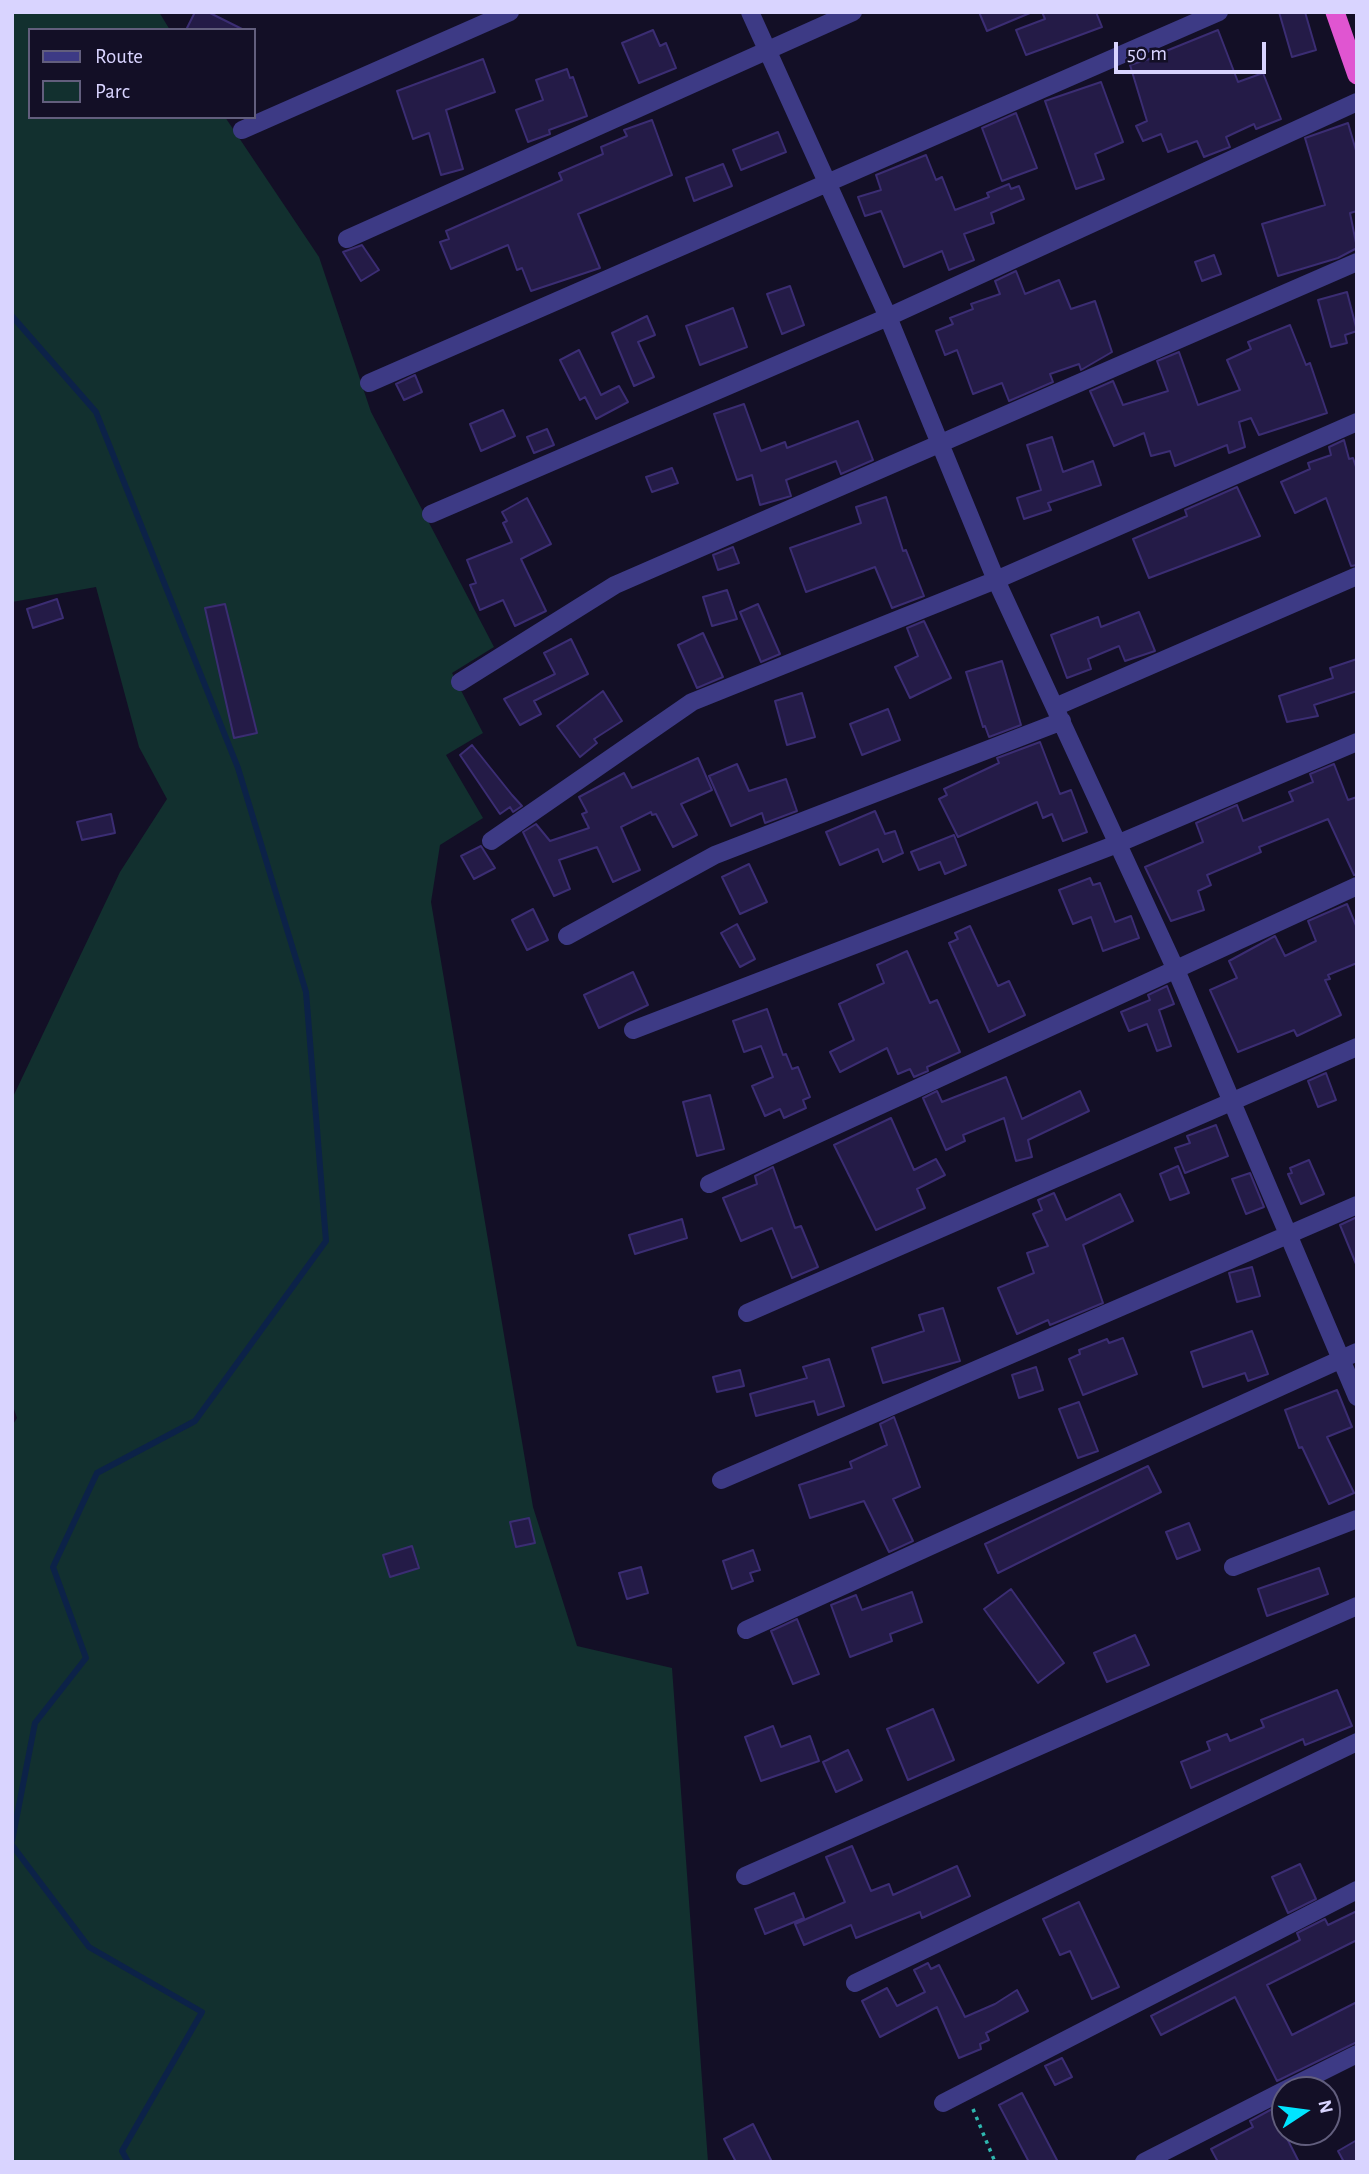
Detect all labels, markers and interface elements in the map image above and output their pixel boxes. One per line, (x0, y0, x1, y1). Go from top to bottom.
legend (28, 28, 256, 119)
scale bar (1117, 28, 1269, 72)
text: 50 m (1127, 43, 1167, 64)
text: Route (95, 46, 143, 67)
text: Parc (95, 81, 130, 102)
north arrow (1271, 2076, 1341, 2146)
text: N (1314, 2098, 1336, 2115)

